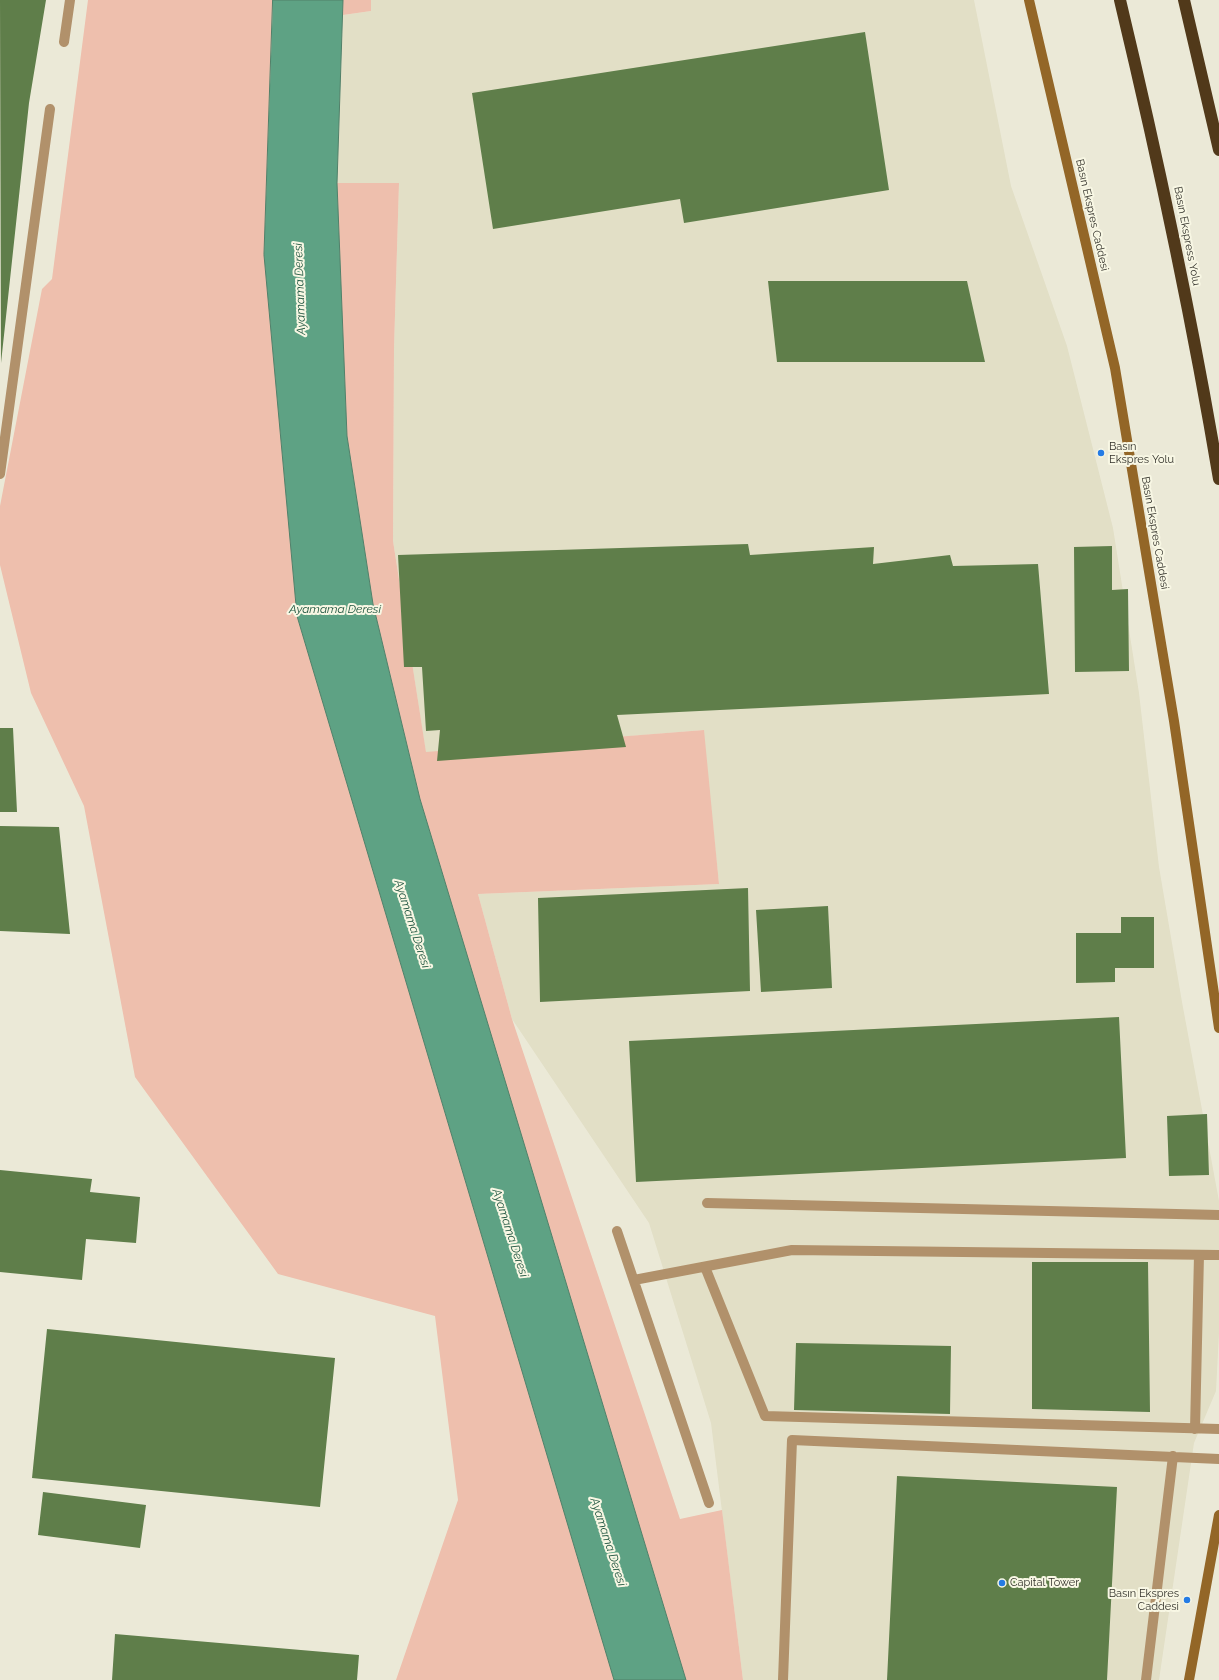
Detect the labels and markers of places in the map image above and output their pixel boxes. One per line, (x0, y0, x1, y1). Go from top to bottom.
place label: Basın Ekspres Yolu (1109, 440, 1174, 466)
marker: Basın Ekspres Yolu (1096, 448, 1106, 458)
place label: Capital Tower (1010, 1576, 1079, 1590)
marker: Capital Tower (997, 1578, 1007, 1588)
place label: Basın Ekspres Caddesi (1109, 1587, 1179, 1613)
marker: Basın Ekspres Caddesi (1182, 1595, 1192, 1605)

